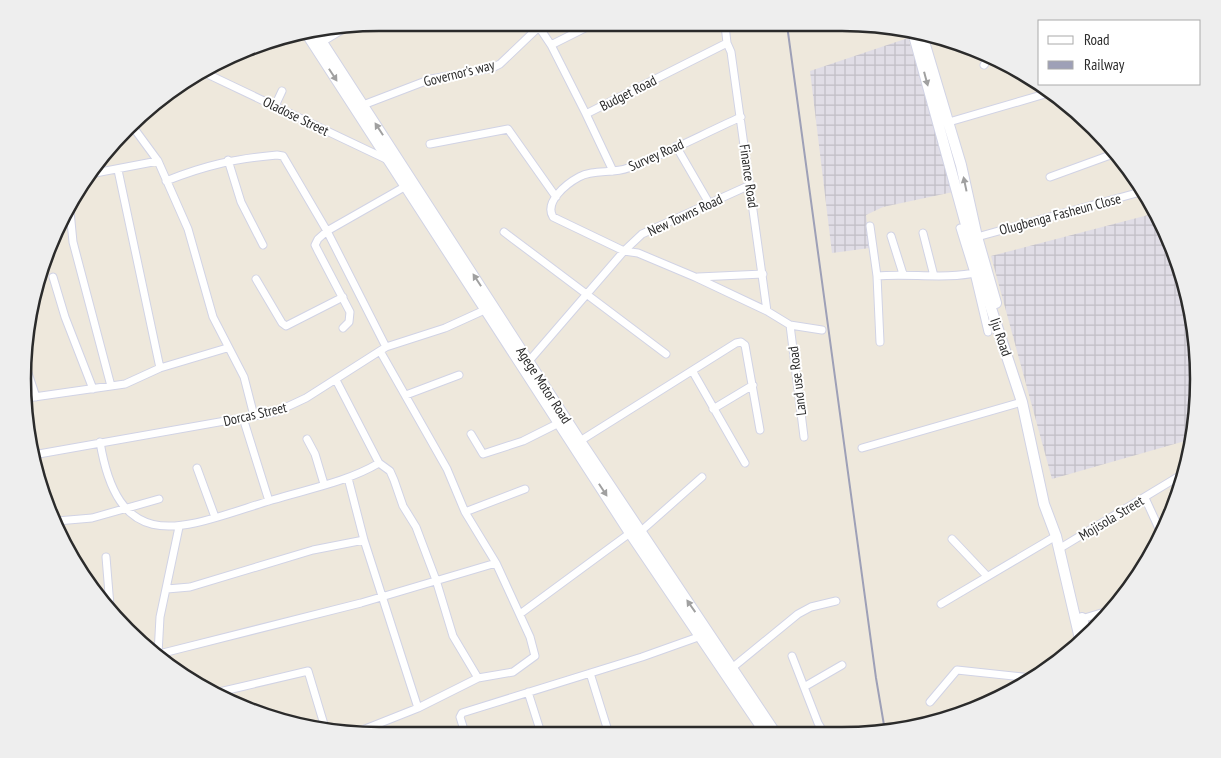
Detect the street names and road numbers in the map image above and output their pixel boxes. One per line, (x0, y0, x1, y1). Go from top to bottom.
street label: Governor's way (422, 55, 497, 91)
street label: Budget Road (597, 71, 659, 115)
street label: Oladose Street (260, 92, 332, 140)
street label: Survey Road (626, 135, 686, 175)
street label: Finance Road (736, 143, 762, 209)
street label: Olugbenga Fasheun Close (997, 189, 1123, 239)
street label: New Towns Road (645, 190, 725, 240)
street label: Iju Road (986, 316, 1016, 358)
street label: Agege Motor Road (512, 343, 576, 427)
street label: Land use Road (784, 345, 810, 417)
street label: Dorcas Street (222, 398, 289, 430)
street label: Mojisola Street (1075, 492, 1147, 544)

